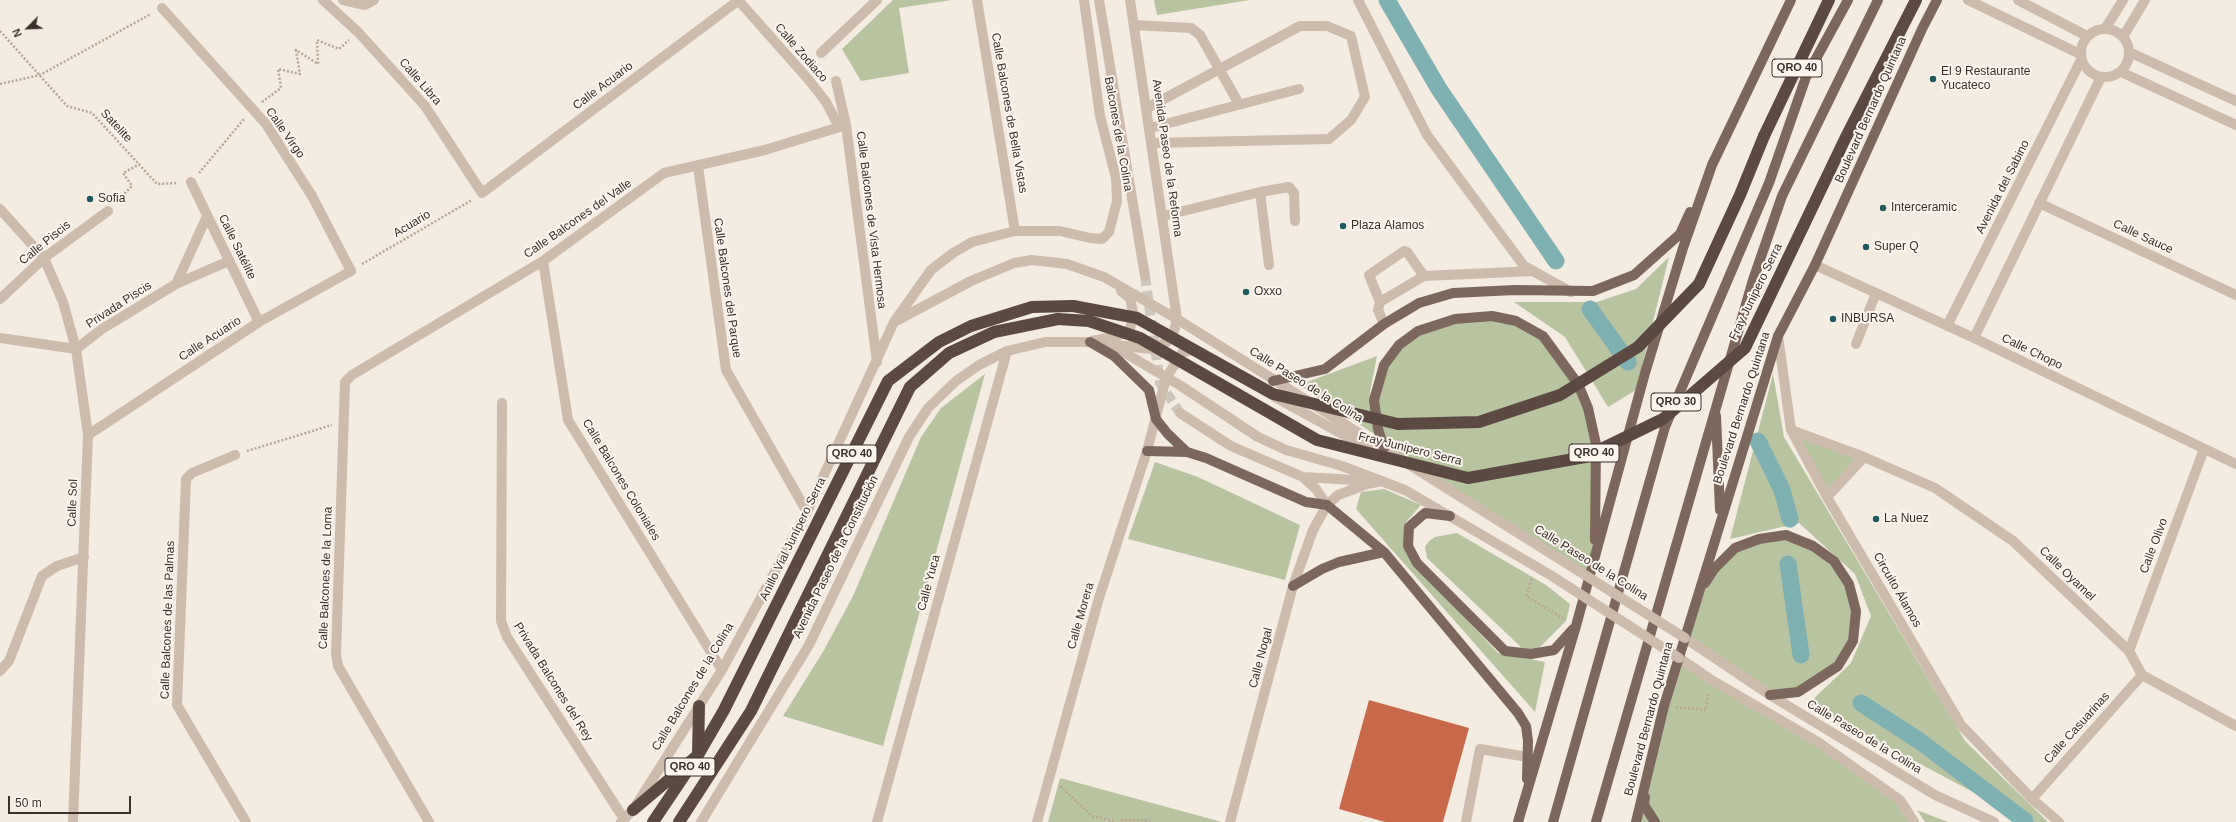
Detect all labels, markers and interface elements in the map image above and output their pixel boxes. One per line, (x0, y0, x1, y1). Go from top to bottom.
north arrow (8, 8, 48, 48)
street label: Calle Zodiaco (771, 21, 831, 85)
text: N (10, 27, 24, 39)
street label: Calle Balcones de Bella Vistas (988, 32, 1030, 194)
street label: Boulevard Bernardo Quintana (1832, 35, 1910, 185)
street label: Calle Libra (396, 56, 444, 108)
street label: Calle Acuario (570, 59, 636, 113)
road number: QRO 40 (1772, 59, 1822, 77)
place label: El 9 Restaurante Yucateco (1941, 65, 2030, 93)
marker: El 9 Restaurante Yucateco (1928, 74, 1938, 84)
street label: Balcones de la Colina (1101, 76, 1135, 192)
street label: Avenida Paseo de la Reforma (1149, 78, 1185, 238)
street label: Calle Virgo (262, 105, 308, 161)
street label: Satelite (97, 106, 135, 146)
street label: Calle Balcones de Vista Hermosa (853, 131, 889, 309)
street label: Avenida del Sabino (1973, 138, 2033, 236)
street label: Calle Balcones del Valle (521, 176, 635, 262)
place label: Sofia (98, 192, 125, 206)
marker: Sofia (85, 194, 95, 204)
place label: Interceramic (1891, 201, 1957, 215)
marker: Interceramic (1878, 203, 1888, 213)
street label: Acuario (391, 207, 433, 241)
street label: Calle Satélite (215, 212, 259, 282)
street label: Calle Balcones del Parque (710, 217, 744, 359)
street label: Calle Sauce (2111, 217, 2175, 257)
street label: Calle Piscis (16, 218, 74, 268)
place label: Plaza Alamos (1351, 219, 1424, 233)
marker: Plaza Alamos (1338, 221, 1348, 231)
place label: Super Q (1874, 240, 1919, 254)
street label: Fray Junipero Serra (1726, 241, 1786, 343)
marker: Super Q (1861, 242, 1871, 252)
street label: Privada Piscis (83, 278, 155, 332)
place label: Oxxo (1254, 285, 1282, 299)
marker: Oxxo (1241, 287, 1251, 297)
place label: INBURSA (1841, 312, 1894, 326)
street label: Calle Acuario (176, 314, 244, 364)
marker: INBURSA (1828, 314, 1838, 324)
street label: Boulevard Bernardo Quintana (1711, 330, 1773, 486)
street label: Calle Chopo (1999, 331, 2065, 373)
street label: Calle Paseo de la Colina (1246, 344, 1366, 426)
road number: QRO 30 (1651, 393, 1701, 411)
street label: Calle Balcones Coloniales (579, 417, 663, 543)
street label: Fray Junipero Serra (1357, 429, 1463, 469)
road number: QRO 40 (1569, 444, 1619, 462)
road number: QRO 40 (827, 445, 877, 463)
street label: Avenida Paseo de la Constitución (790, 473, 882, 641)
street label: Anillo Vial Junípero Serra (757, 475, 829, 603)
street label: Calle Sol (65, 479, 81, 527)
street label: Calle Balcones de la Loma (316, 506, 336, 650)
place label: La Nuez (1884, 512, 1929, 526)
marker: La Nuez (1871, 514, 1881, 524)
street label: Calle Olivo (2137, 516, 2171, 576)
street label: Calle Paseo de la Colina (1531, 522, 1651, 604)
street label: Calle Balcones de las Palmas (158, 540, 178, 700)
street label: Calle Oyamel (2036, 544, 2098, 604)
street label: Circuito Álamos (1870, 550, 1924, 630)
street label: Calle Yuca (915, 553, 943, 613)
street label: Calle Morera (1065, 581, 1097, 651)
street label: Privada Balcones del Rey (510, 620, 596, 744)
street label: Calle Balcones de la Colina (649, 620, 737, 754)
street label: Calle Nogal (1246, 626, 1276, 690)
street label: Boulevard Bernardo Quintana (1621, 640, 1677, 798)
street label: Calle Casuarinas (2041, 689, 2113, 767)
street label: Calle Paseo de la Colina (1804, 697, 1924, 777)
road number: QRO 40 (665, 758, 715, 776)
scale bar (10, 788, 133, 814)
text: 50 m (15, 796, 42, 810)

